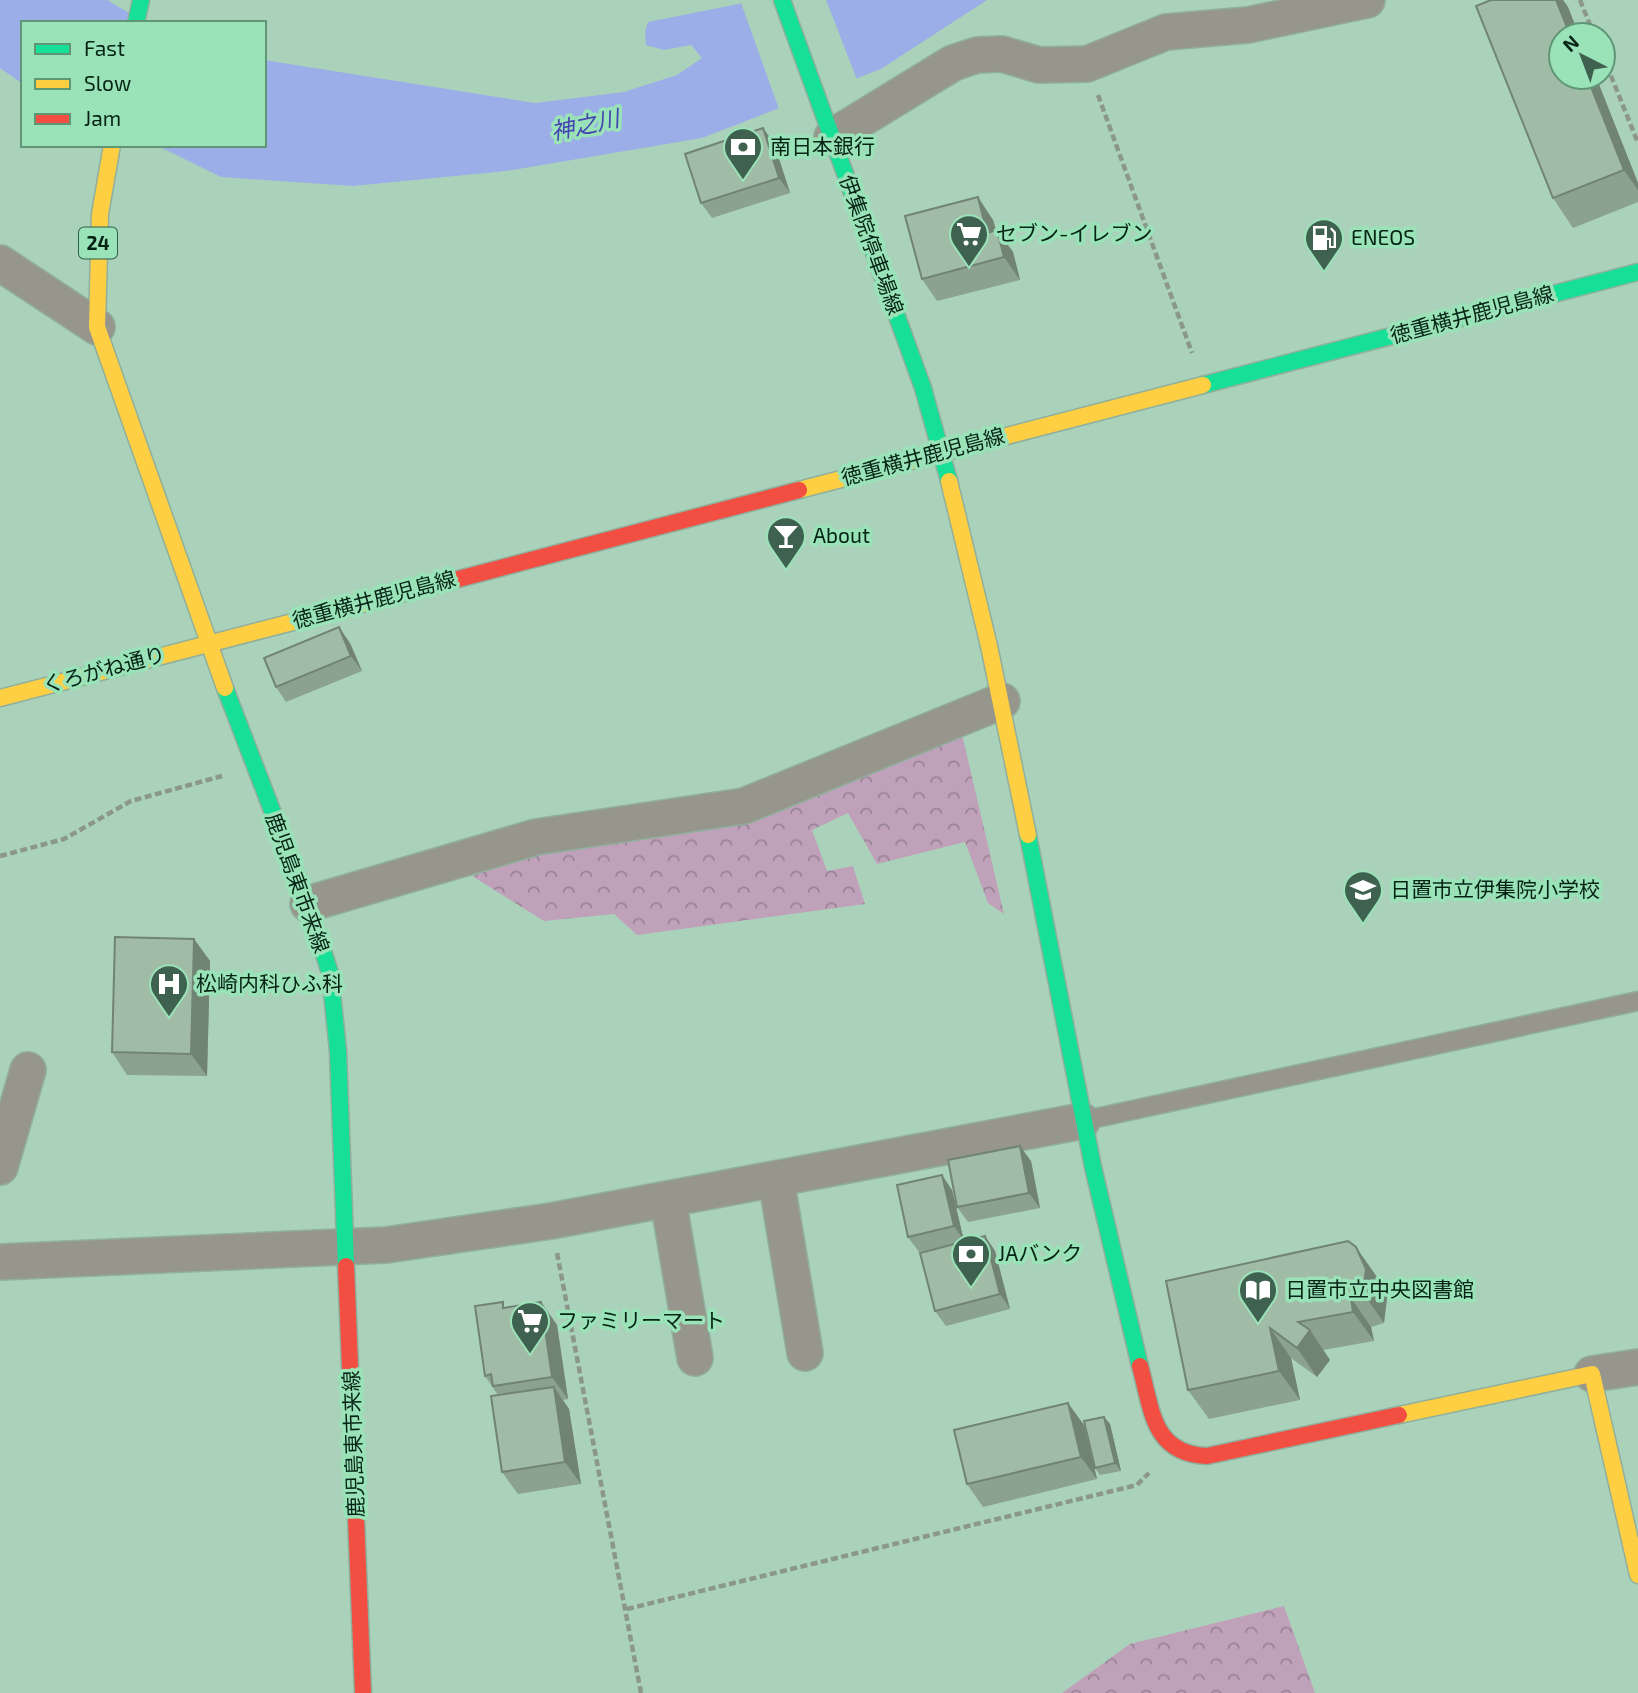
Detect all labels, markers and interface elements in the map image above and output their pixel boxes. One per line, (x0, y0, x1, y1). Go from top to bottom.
legend (21, 21, 266, 147)
north arrow (1547, 21, 1617, 91)
text: N (1557, 30, 1583, 56)
text: Fast (84, 35, 125, 60)
text: Slow (84, 70, 131, 95)
water label: 神之川 (548, 103, 624, 145)
text: Jam (84, 105, 121, 130)
bank icon: 南日本銀行 (722, 126, 764, 181)
place label: 南日本銀行 (770, 133, 875, 158)
street label: 伊集院停車場線 (836, 171, 909, 318)
supermarket icon: セブン-イレブン (948, 213, 990, 268)
fuel station icon: ENEOS (1303, 217, 1345, 272)
place label: セブン-イレブン (996, 220, 1152, 245)
place label: ENEOS (1351, 224, 1415, 249)
road number: 24 (79, 228, 117, 258)
street label: 徳重横井鹿児島線 (1387, 280, 1556, 347)
street label: 徳重横井鹿児島線 (838, 422, 1007, 489)
bar icon: About (765, 515, 807, 570)
place label: About (813, 522, 870, 547)
street label: 徳重横井鹿児島線 (289, 565, 458, 632)
street label: くろがね通り (40, 640, 168, 697)
street label: 鹿児島東市来線 (262, 809, 335, 956)
school or university icon: 日置市立伊集院小学校 (1342, 869, 1384, 924)
place label: 日置市立伊集院小学校 (1390, 876, 1600, 901)
hospital icon: 松崎内科ひふ科 (148, 963, 190, 1018)
place label: 松崎内科ひふ科 (196, 970, 343, 995)
bank icon: JAバンク (950, 1233, 992, 1288)
place label: JAバンク (998, 1240, 1082, 1265)
library icon: 日置市立中央図書館 (1237, 1269, 1279, 1324)
place label: 日置市立中央図書館 (1285, 1276, 1474, 1301)
supermarket icon: ファミリーマート (509, 1300, 551, 1355)
place label: ファミリーマート (557, 1307, 725, 1332)
street label: 鹿児島東市来線 (337, 1370, 368, 1518)

